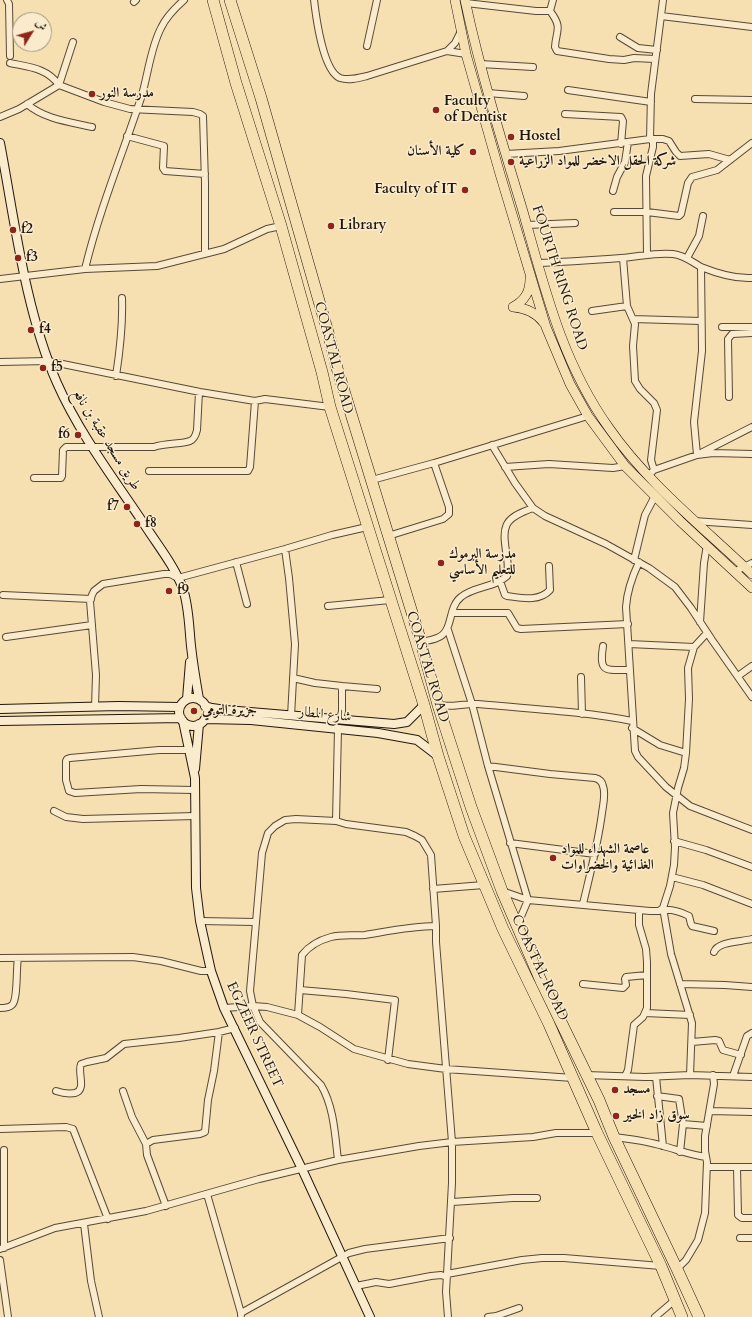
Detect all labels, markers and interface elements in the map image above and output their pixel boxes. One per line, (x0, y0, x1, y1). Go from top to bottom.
north arrow (12, 12, 52, 52)
text: ش (32, 16, 50, 34)
place label: مدرسة النور (100, 86, 154, 102)
marker: مدرسة النور (87, 89, 97, 99)
place label: Faculty of Dentist (444, 94, 507, 126)
marker: Faculty of Dentist (431, 105, 441, 115)
place label: Hostel (519, 129, 561, 145)
marker: Hostel (506, 132, 516, 142)
place label: كلية الأسنان (407, 144, 465, 160)
marker: كلية الأسنان (468, 147, 478, 157)
place label: شركة الحقل الاخضر للمواد الزراعية (519, 154, 676, 170)
marker: شركة الحقل الاخضر للمواد الزراعية (506, 157, 516, 167)
place label: Faculty of IT (374, 182, 457, 198)
marker: Faculty of IT (460, 185, 470, 195)
street label: FOURTH RING ROAD (528, 203, 590, 353)
place label: Library (339, 218, 387, 234)
marker: Library (326, 221, 336, 231)
place label: f2 (21, 222, 33, 238)
marker: f2 (8, 225, 18, 235)
place label: f3 (26, 250, 38, 266)
marker: f3 (13, 253, 23, 263)
street label: COASTAL ROAD (310, 300, 356, 416)
place label: f4 (39, 322, 51, 338)
marker: f4 (26, 325, 36, 335)
place label: f5 (51, 360, 63, 376)
marker: f5 (38, 363, 48, 373)
street label: طريق مسجد عقبة بن نافع (68, 386, 144, 494)
place label: f6 (58, 427, 70, 443)
marker: f6 (73, 430, 83, 440)
place label: f7 (107, 499, 119, 515)
marker: f7 (122, 502, 132, 512)
place label: f8 (145, 516, 157, 532)
marker: f8 (132, 519, 142, 529)
place label: مدرسة اليرموك للتعليم الأساسي (449, 547, 516, 580)
marker: مدرسة اليرموك للتعليم الأساسي (436, 558, 446, 568)
place label: f9 (177, 583, 189, 599)
marker: f9 (164, 586, 174, 596)
street label: COASTAL ROAD (402, 609, 452, 725)
place label: جزيرة التومي (202, 703, 257, 719)
street label: شارع المطار (298, 704, 352, 726)
marker: جزيرة التومي (189, 706, 199, 716)
place label: عاصمة الشهداء للمواد الغذائية والخضراوات (561, 842, 654, 874)
marker: عاصمة الشهداء للمواد الغذائية والخضراوات (548, 853, 558, 863)
street label: COASTAL ROAD (507, 912, 571, 1024)
street label: EGZEER STREET (222, 979, 286, 1091)
place label: مسجد (623, 1082, 650, 1098)
marker: مسجد (610, 1085, 620, 1095)
place label: سوق زاد الخير (624, 1108, 690, 1124)
marker: سوق زاد الخير (611, 1111, 621, 1121)

